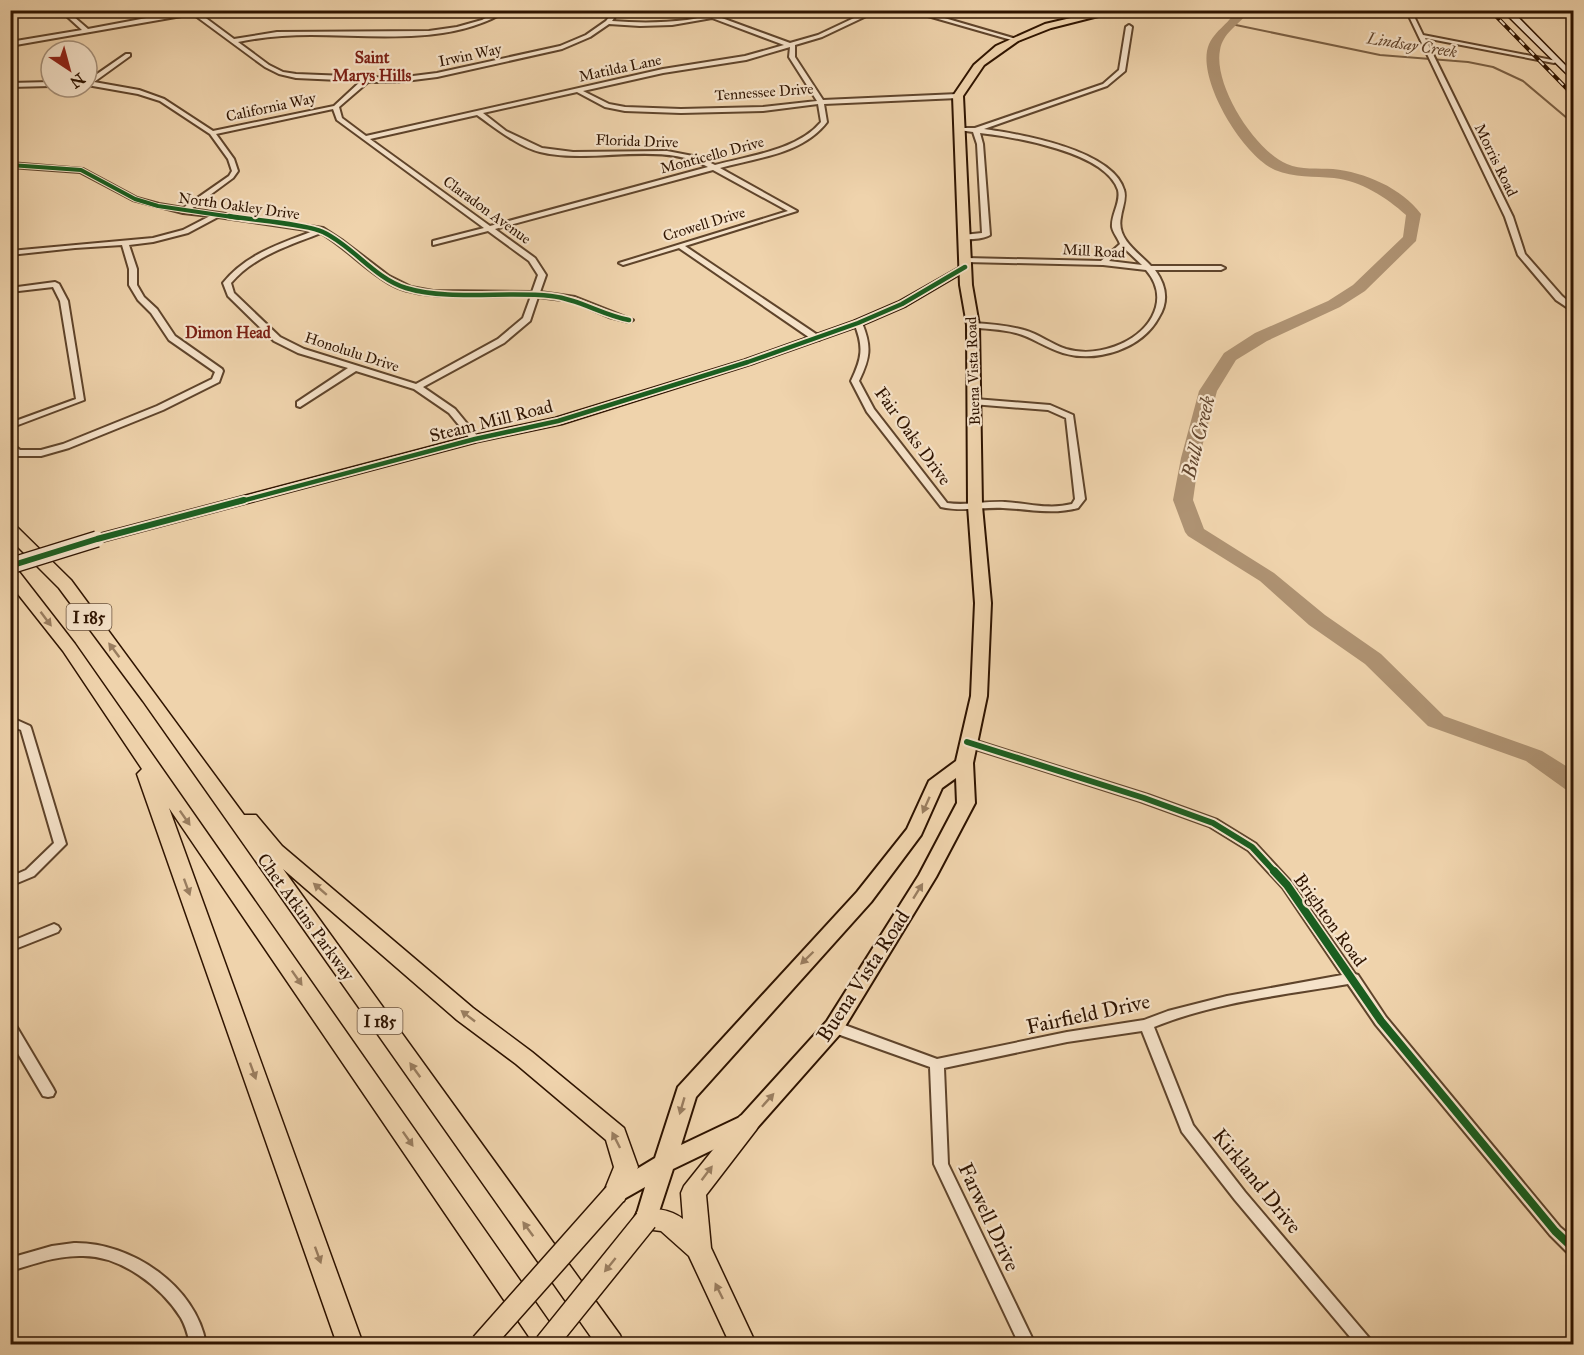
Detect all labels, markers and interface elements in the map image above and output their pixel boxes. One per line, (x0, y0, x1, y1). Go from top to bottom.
water label: Lindsay Creek (1365, 28, 1458, 61)
north arrow (39, 39, 99, 99)
street label: Irwin Way (437, 39, 504, 70)
district label: Saint Marys Hills (333, 48, 412, 86)
street label: Matilda Lane (577, 50, 663, 86)
text: N (66, 69, 89, 93)
street label: Tennessee Drive (714, 80, 814, 104)
street label: California Way (224, 88, 319, 125)
street label: Morris Road (1471, 121, 1522, 200)
street label: Florida Drive (595, 131, 679, 151)
street label: Monticello Drive (658, 133, 766, 177)
street label: Claradon Avenue (440, 172, 534, 248)
street label: North Oakley Drive (177, 189, 301, 223)
street label: Crowell Drive (661, 203, 747, 245)
street label: Mill Road (1062, 240, 1126, 262)
street label: Buena Vista Road (962, 316, 984, 426)
district label: Dimon Head (185, 323, 272, 342)
street label: Honolulu Drive (303, 328, 401, 376)
street label: Fair Oaks Drive (870, 383, 956, 489)
water label: Bull Creek (1176, 393, 1220, 482)
street label: Steam Mill Road (427, 395, 555, 447)
road number: I 185 (66, 604, 112, 630)
one-way arrow (40, 610, 52, 626)
one-way arrow (109, 643, 121, 658)
one-way arrow (921, 797, 931, 815)
one-way arrow (179, 810, 190, 826)
street label: Chet Atkins Parkway (252, 849, 360, 985)
street label: Brighton Road (1288, 869, 1371, 971)
one-way arrow (183, 878, 193, 896)
one-way arrow (313, 883, 328, 896)
one-way arrow (913, 883, 924, 899)
street label: Buena Vista Road (811, 905, 916, 1047)
one-way arrow (801, 951, 815, 965)
one-way arrow (291, 970, 302, 986)
street label: Fairfield Drive (1024, 988, 1153, 1040)
road number: I 185 (358, 1008, 403, 1034)
one-way arrow (460, 1010, 475, 1022)
one-way arrow (248, 1062, 258, 1080)
one-way arrow (410, 1062, 421, 1078)
one-way arrow (761, 1093, 774, 1108)
one-way arrow (677, 1097, 686, 1115)
street label: Kirkland Drive (1207, 1123, 1307, 1239)
one-way arrow (402, 1130, 413, 1147)
one-way arrow (611, 1131, 621, 1148)
street label: Farwell Drive (953, 1159, 1026, 1276)
one-way arrow (701, 1166, 713, 1181)
one-way arrow (522, 1221, 534, 1237)
one-way arrow (314, 1246, 324, 1264)
one-way arrow (603, 1257, 616, 1273)
one-way arrow (715, 1283, 724, 1300)

